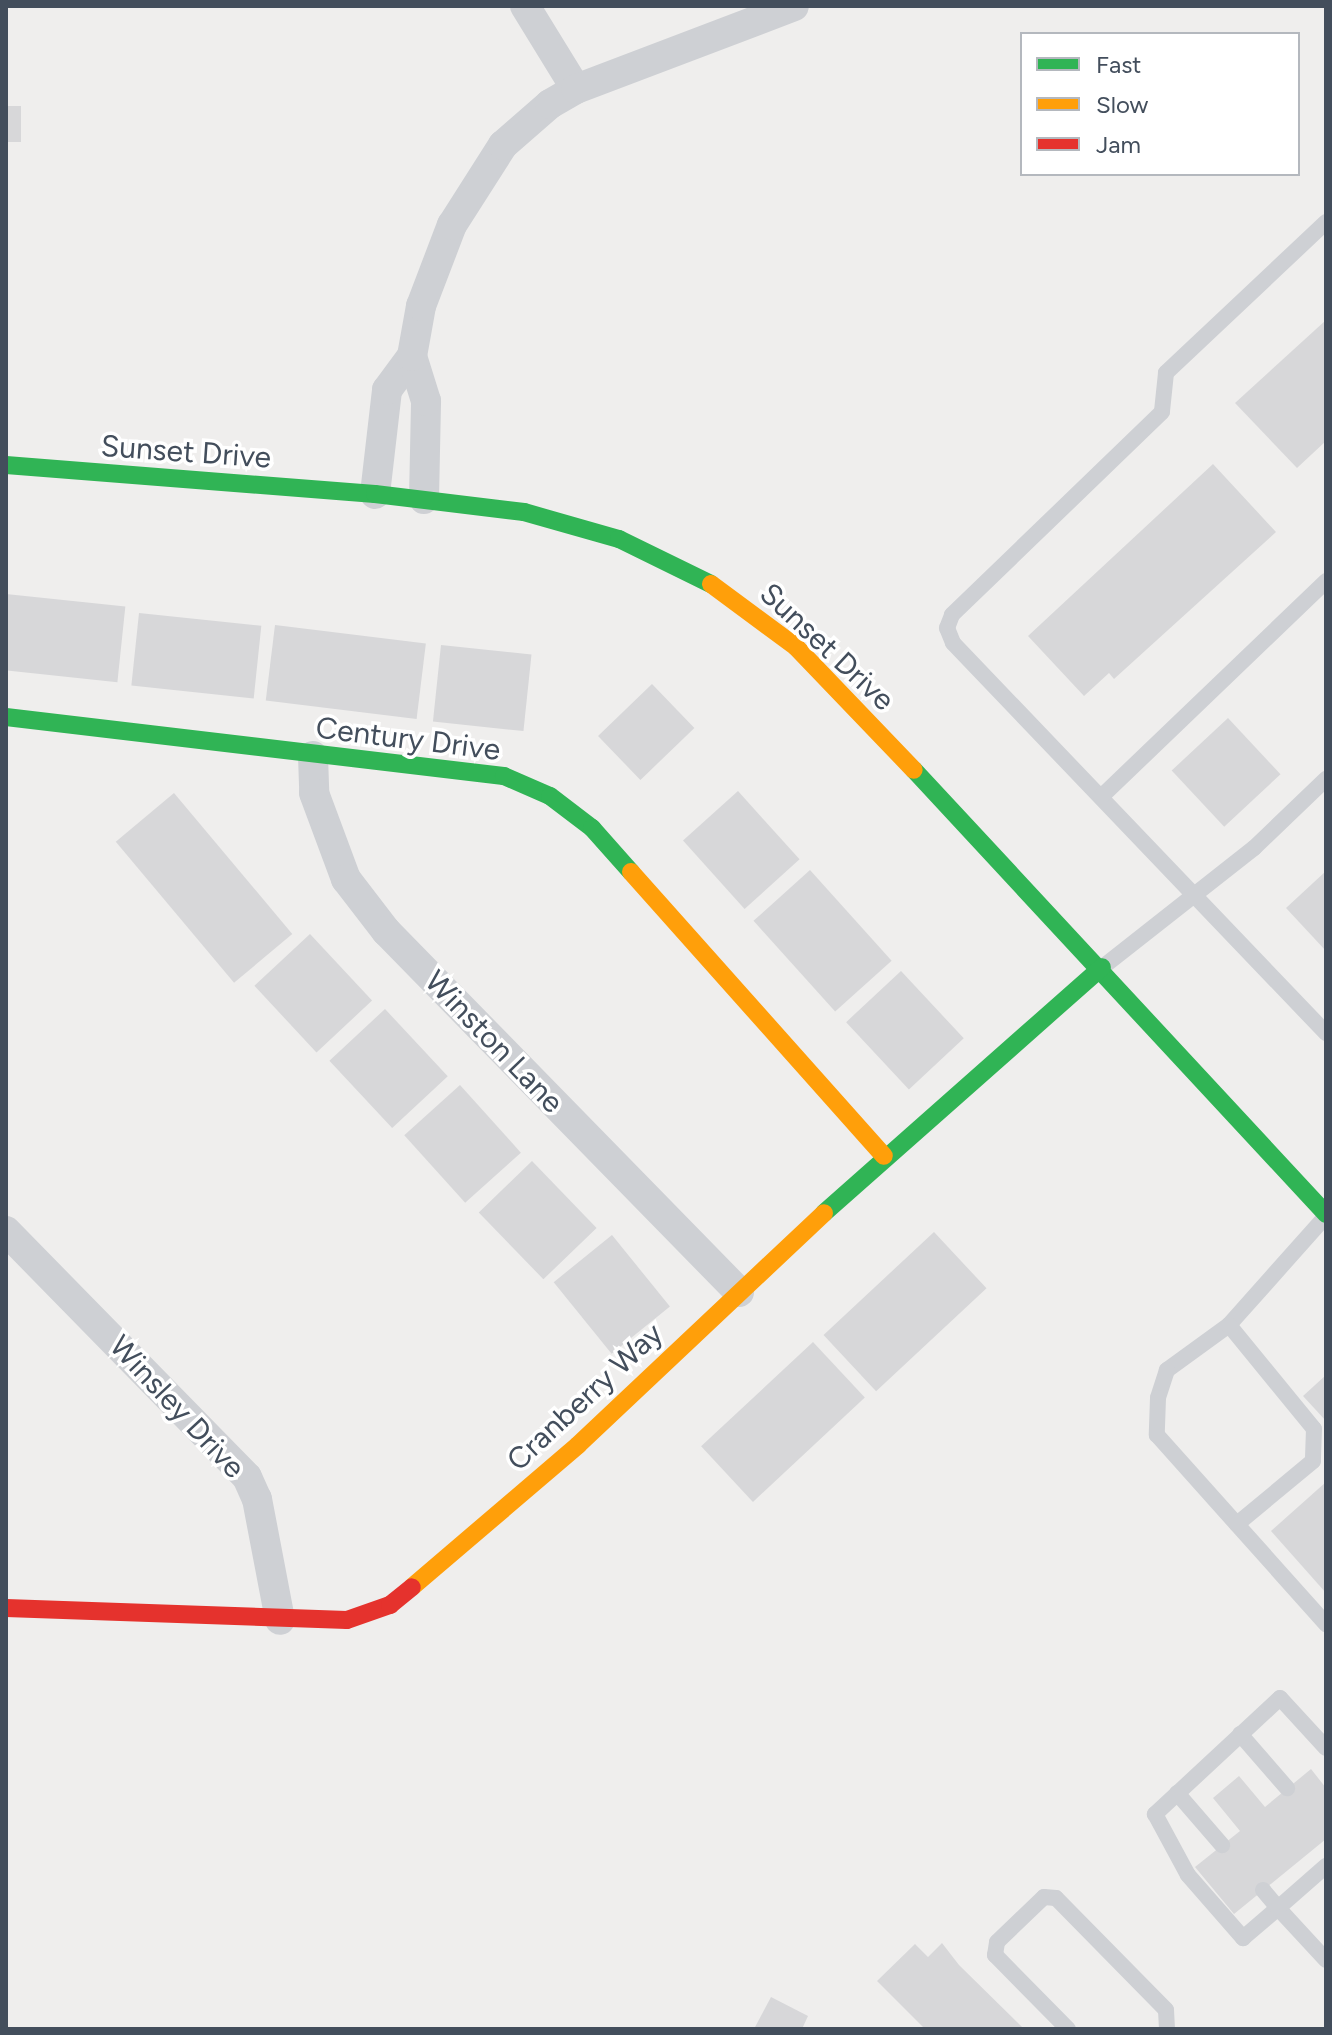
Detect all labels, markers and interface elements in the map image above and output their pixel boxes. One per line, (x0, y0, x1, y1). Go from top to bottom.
legend (1020, 32, 1300, 176)
text: Fast (1096, 50, 1141, 79)
text: Slow (1096, 90, 1148, 119)
text: Jam (1096, 130, 1141, 159)
street label: Sunset Drive (100, 428, 272, 476)
street label: Sunset Drive (752, 576, 902, 718)
street label: Century Drive (314, 710, 502, 768)
street label: Winston Lane (417, 964, 571, 1120)
street label: Cranberry Way (500, 1316, 670, 1478)
street label: Winsley Drive (102, 1328, 252, 1486)

